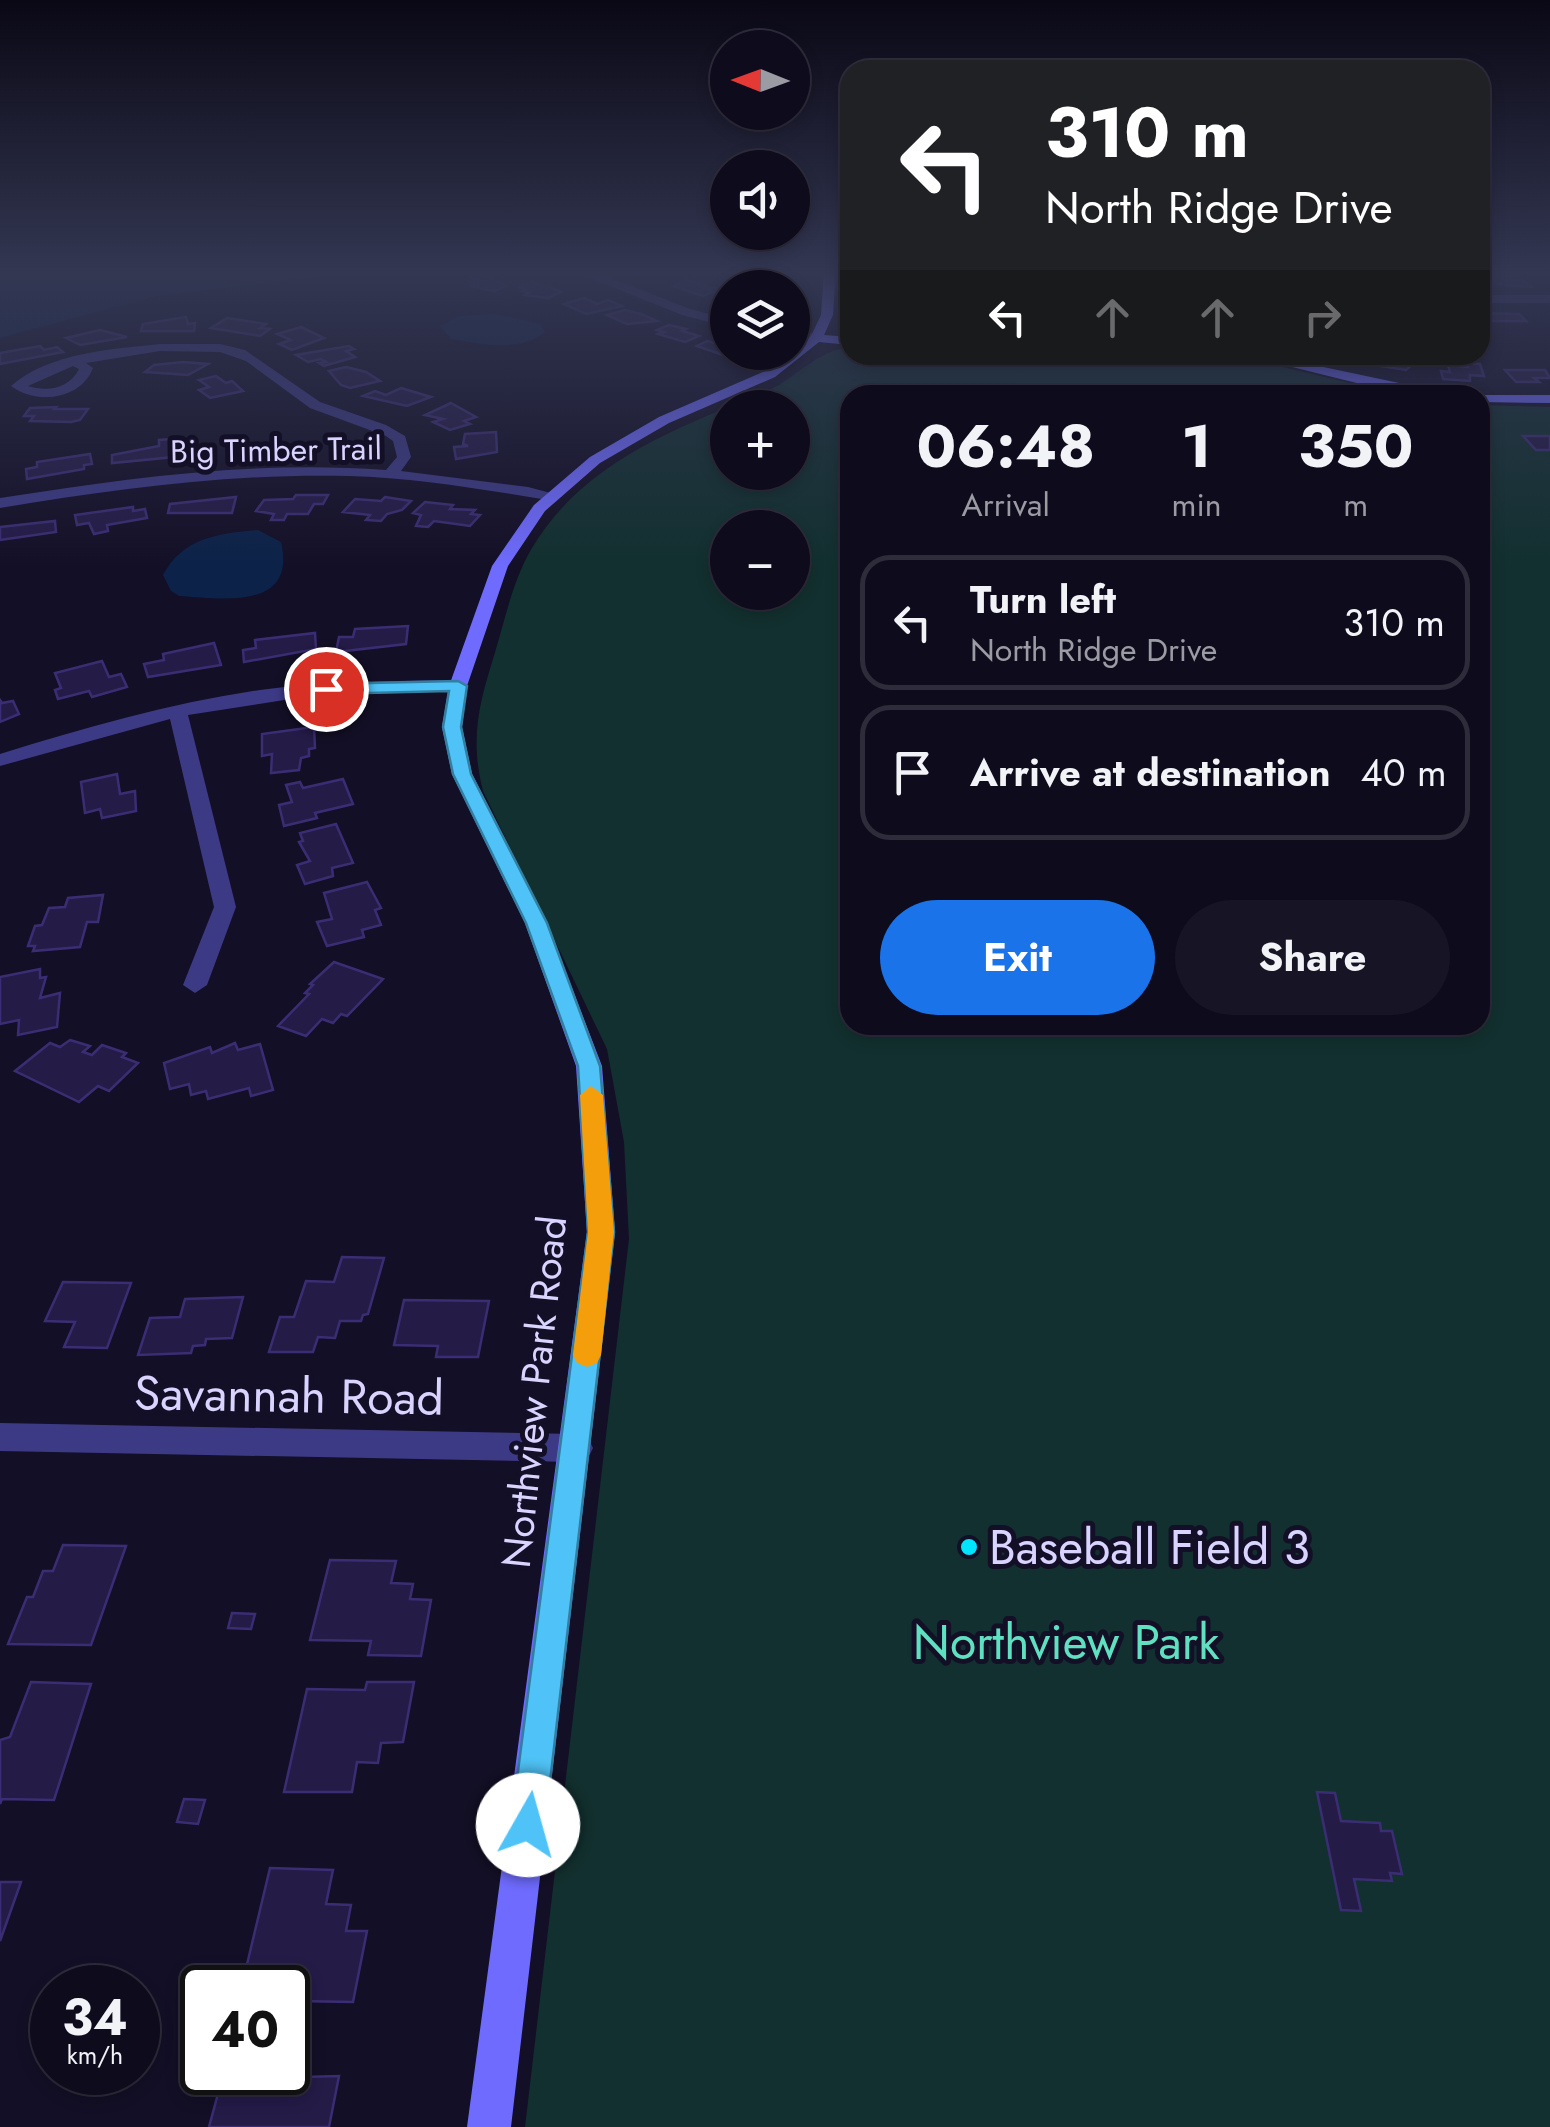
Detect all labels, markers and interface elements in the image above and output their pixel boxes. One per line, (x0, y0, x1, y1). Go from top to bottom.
north arrow (710, 30, 810, 130)
map controls (710, 30, 810, 610)
text: 310 m (1045, 82, 1249, 183)
icon: left (880, 100, 1010, 230)
button: sound (710, 150, 810, 250)
text: North Ridge Drive (1045, 175, 1393, 240)
button: layers (710, 270, 810, 370)
icon: left (980, 290, 1035, 345)
icon: ahead (1085, 290, 1140, 345)
icon: ahead (1190, 290, 1245, 345)
icon: right (1295, 290, 1350, 345)
button: + (710, 390, 810, 490)
text: 06:48 (916, 403, 1095, 490)
text: 1 (1181, 403, 1212, 490)
text: 350 (1298, 403, 1414, 490)
street label: Big Timber Trail (170, 425, 382, 475)
text: Arrival (962, 482, 1050, 528)
text: min (1171, 482, 1222, 528)
text: m (1343, 482, 1368, 528)
button: − (710, 510, 810, 610)
text: Turn left (970, 572, 1116, 627)
icon: left (885, 595, 940, 650)
text: 310 m (1343, 595, 1445, 650)
text: North Ridge Drive (970, 627, 1217, 673)
pin (284, 647, 369, 732)
icon: arrive (299, 662, 354, 717)
icon: arrive (885, 745, 940, 800)
text: Arrive at destination (970, 745, 1331, 800)
text: 40 m (1361, 745, 1447, 800)
button: Exit (880, 900, 1155, 1015)
button: Share (1175, 900, 1450, 1015)
street label: Northview Park Road (487, 1213, 581, 1571)
street label: Savannah Road (133, 1358, 445, 1433)
place label: Baseball Field 3 (989, 1513, 1310, 1582)
marker: Baseball Field 3 (958, 1536, 980, 1558)
park label: Northview Park (913, 1608, 1220, 1677)
position arrow (476, 1773, 580, 1877)
speed limit sign: 40 (180, 1965, 310, 2095)
text: 34 (62, 1981, 128, 2054)
text: km/h (67, 2037, 123, 2073)

